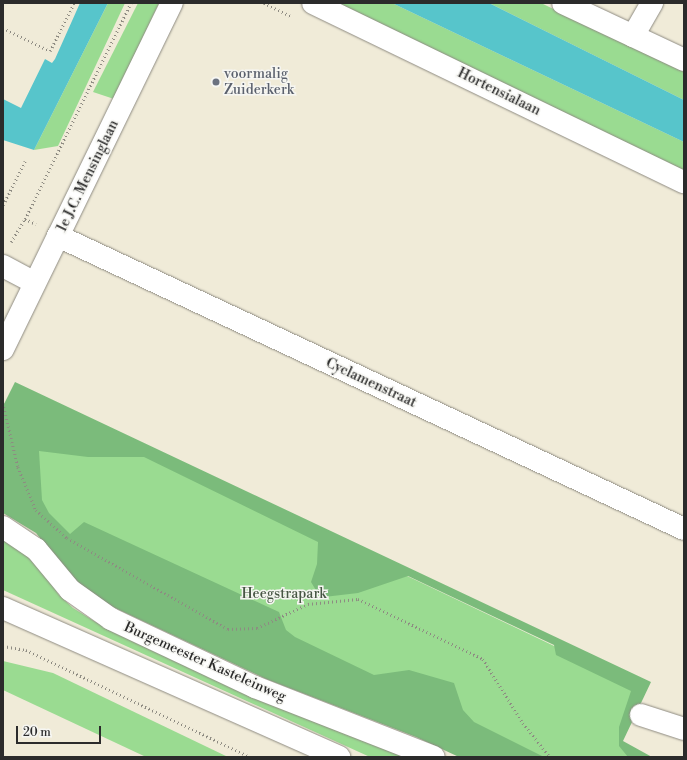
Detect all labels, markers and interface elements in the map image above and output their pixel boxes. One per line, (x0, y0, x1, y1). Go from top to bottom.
street label: Hortensialaan (455, 65, 543, 119)
place label: voormalig Zuiderkerk (224, 66, 294, 98)
marker: voormalig Zuiderkerk (211, 77, 221, 87)
street label: 1e J.C. Mensinglaan (54, 117, 122, 235)
street label: Cyclamenstraat (323, 355, 419, 411)
park label: Heegstrapark (241, 586, 327, 602)
street label: Burgemeester Kasteleinweg (121, 619, 289, 705)
scale bar (18, 718, 103, 744)
text: 20 m (23, 725, 51, 740)

